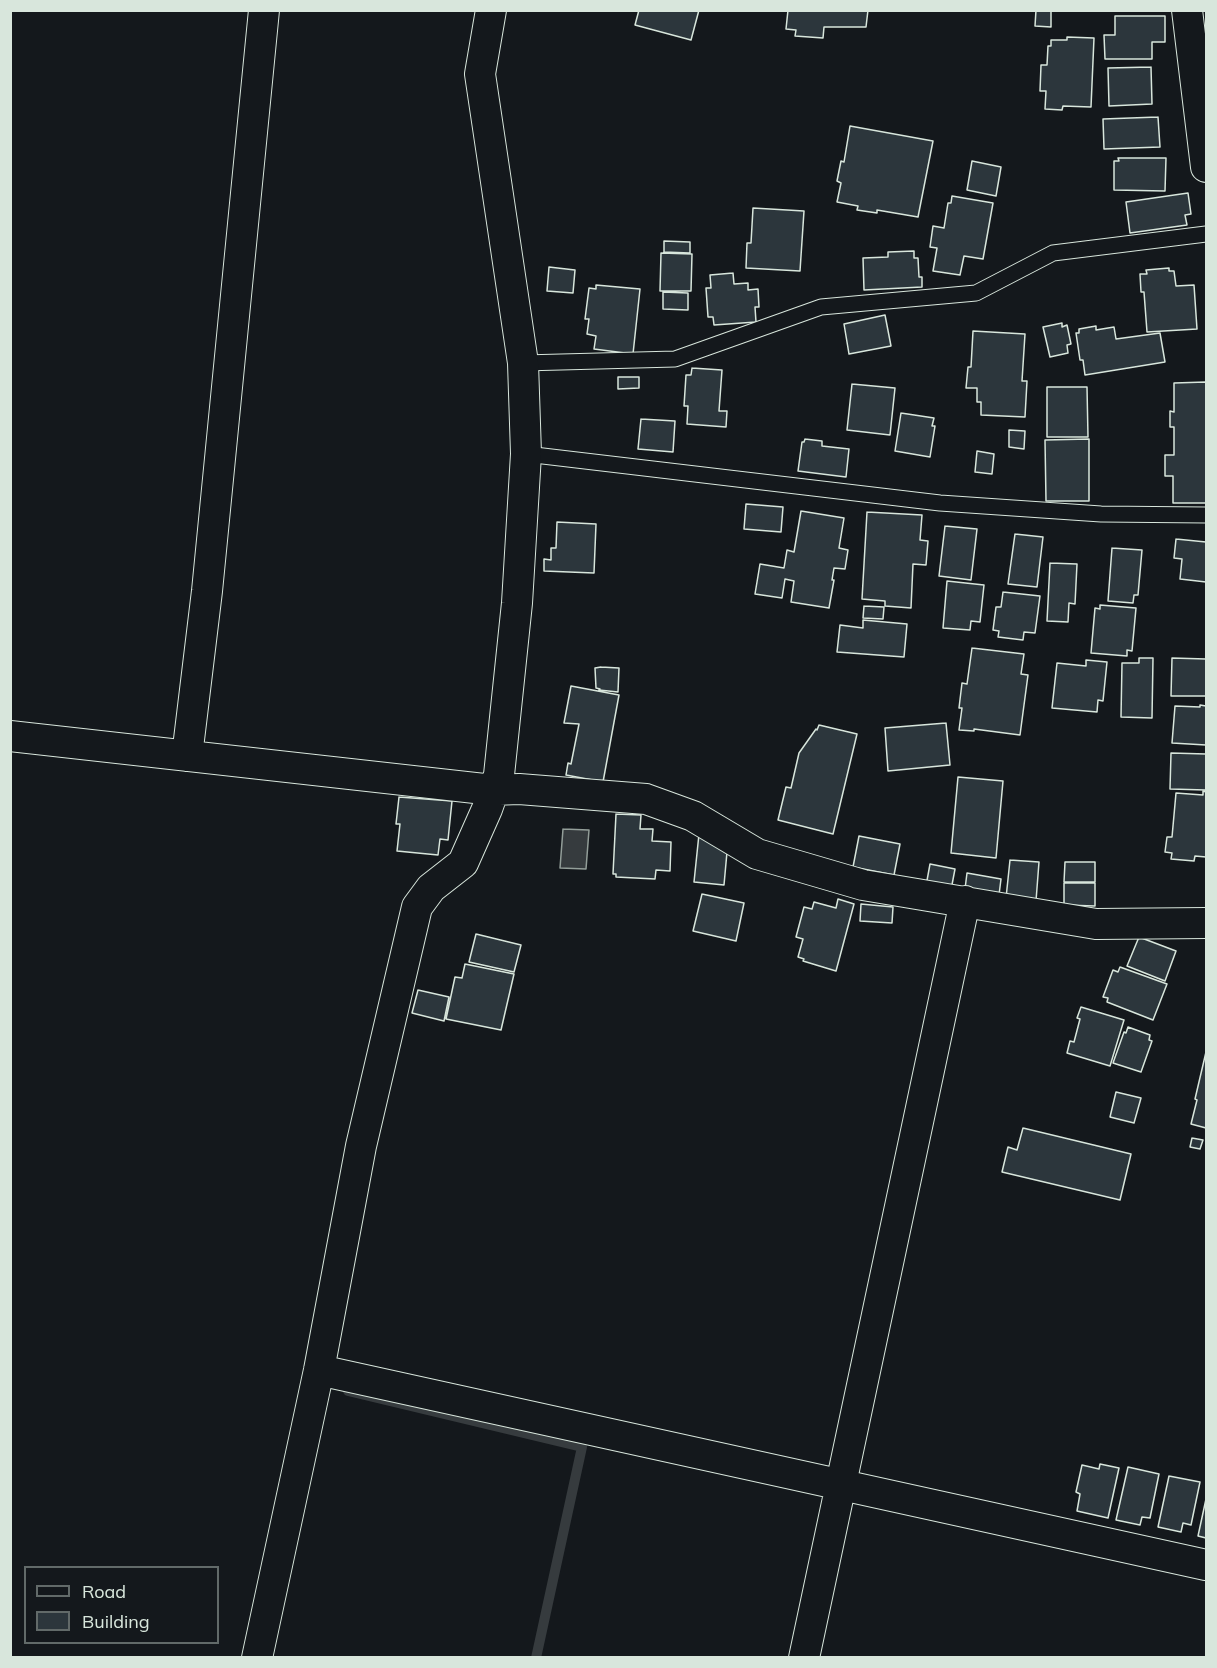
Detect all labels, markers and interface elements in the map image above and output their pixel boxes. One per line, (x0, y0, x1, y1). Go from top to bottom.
legend (24, 1566, 219, 1644)
text: Road (82, 1580, 126, 1603)
text: Building (82, 1610, 150, 1633)

